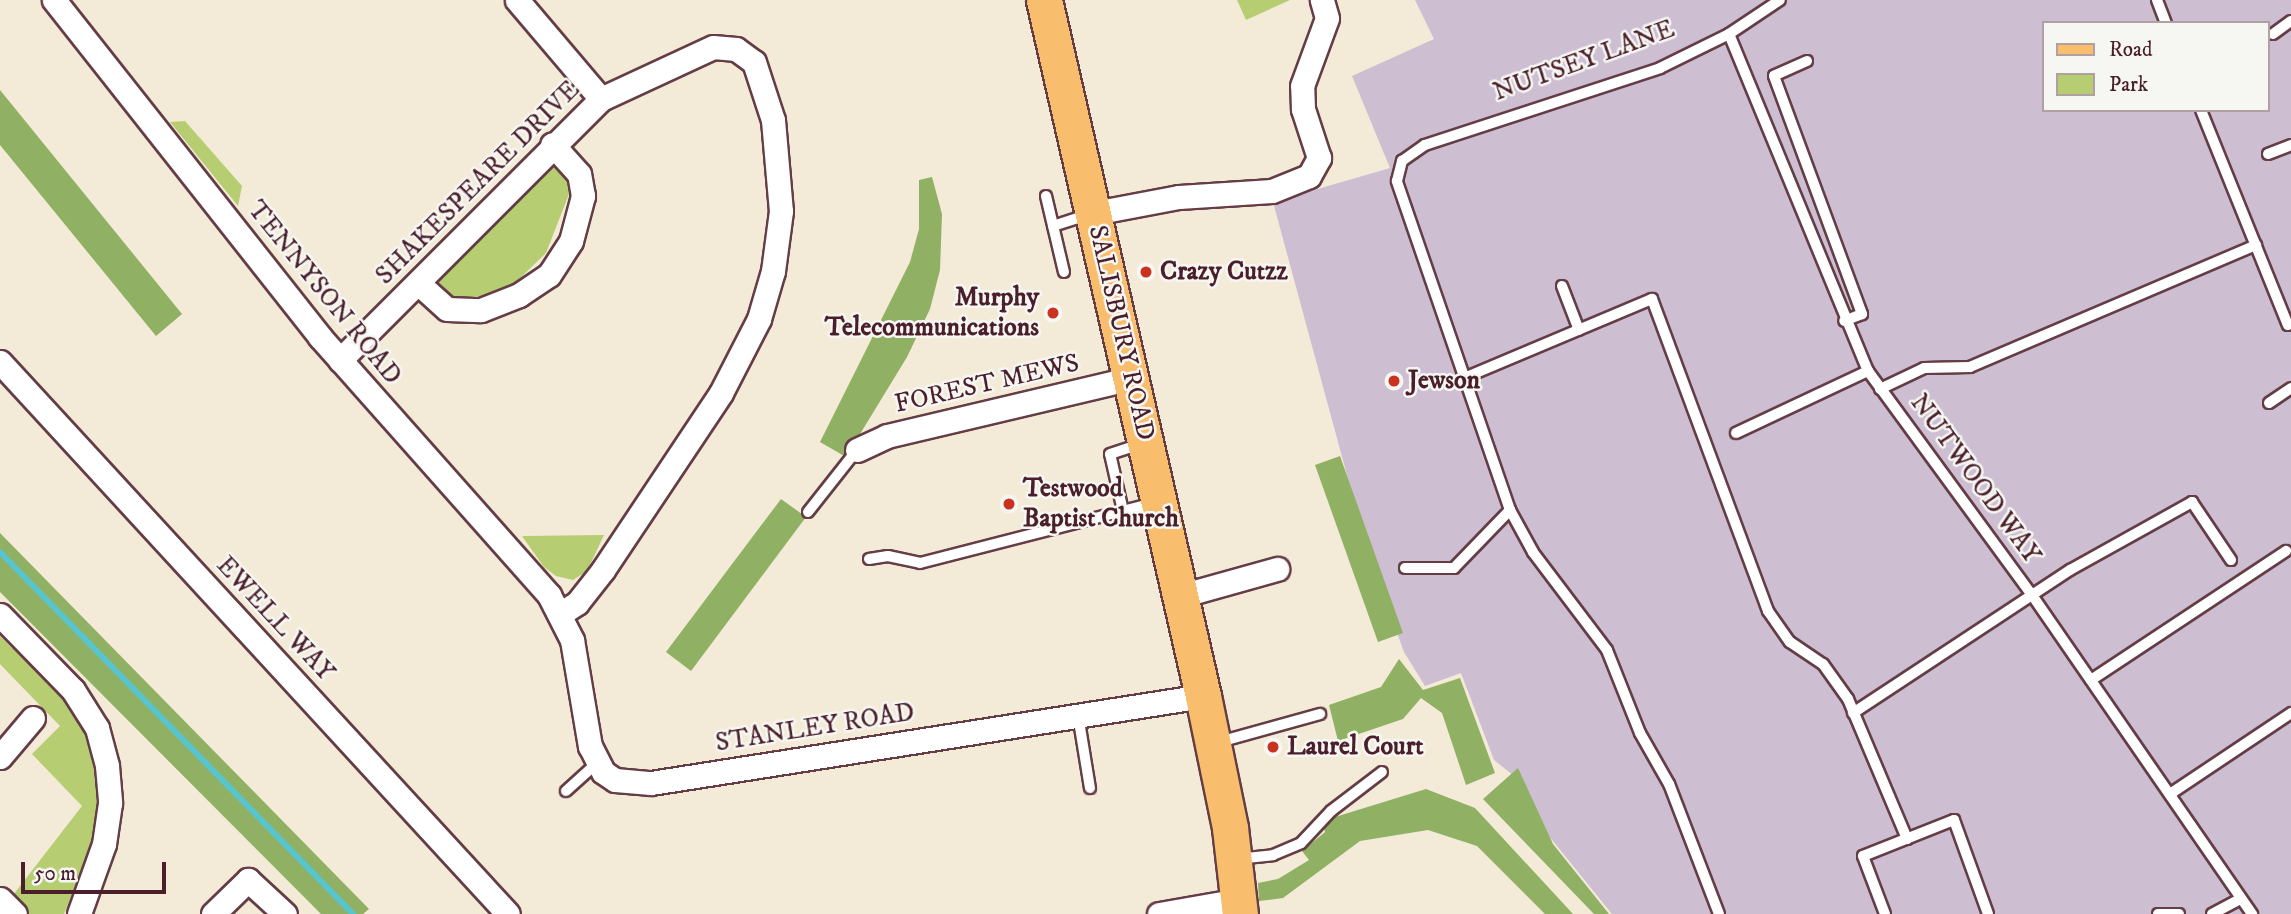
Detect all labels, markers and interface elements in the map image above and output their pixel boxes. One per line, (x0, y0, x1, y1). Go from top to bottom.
street label: NUTSEY LANE (1489, 14, 1679, 108)
legend (2042, 21, 2270, 112)
text: Road (2109, 37, 2153, 63)
text: Park (2109, 72, 2148, 98)
street label: SHAKESPEARE DRIVE (370, 75, 586, 291)
street label: TENNYSON ROAD (240, 195, 408, 391)
street label: SALISBURY ROAD (1081, 222, 1161, 444)
place label: Crazy Cutzz (1160, 256, 1288, 288)
marker: Crazy Cutzz (1138, 264, 1154, 280)
place label: Murphy Telecommunications (825, 282, 1039, 344)
marker: Murphy Telecommunications (1045, 305, 1061, 321)
street label: FOREST MEWS (892, 348, 1082, 420)
place label: Jewson (1408, 365, 1480, 397)
marker: Jewson (1386, 373, 1402, 389)
street label: NUTWOOD WAY (1903, 388, 2047, 570)
place label: Testwood Baptist Church (1023, 473, 1179, 534)
marker: Testwood Baptist Church (1001, 496, 1017, 512)
street label: EWELL WAY (209, 550, 341, 688)
street label: STANLEY ROAD (713, 697, 917, 759)
place label: Laurel Court (1287, 731, 1424, 763)
marker: Laurel Court (1265, 739, 1281, 755)
scale bar (24, 848, 170, 892)
text: 50 m (34, 861, 76, 887)

